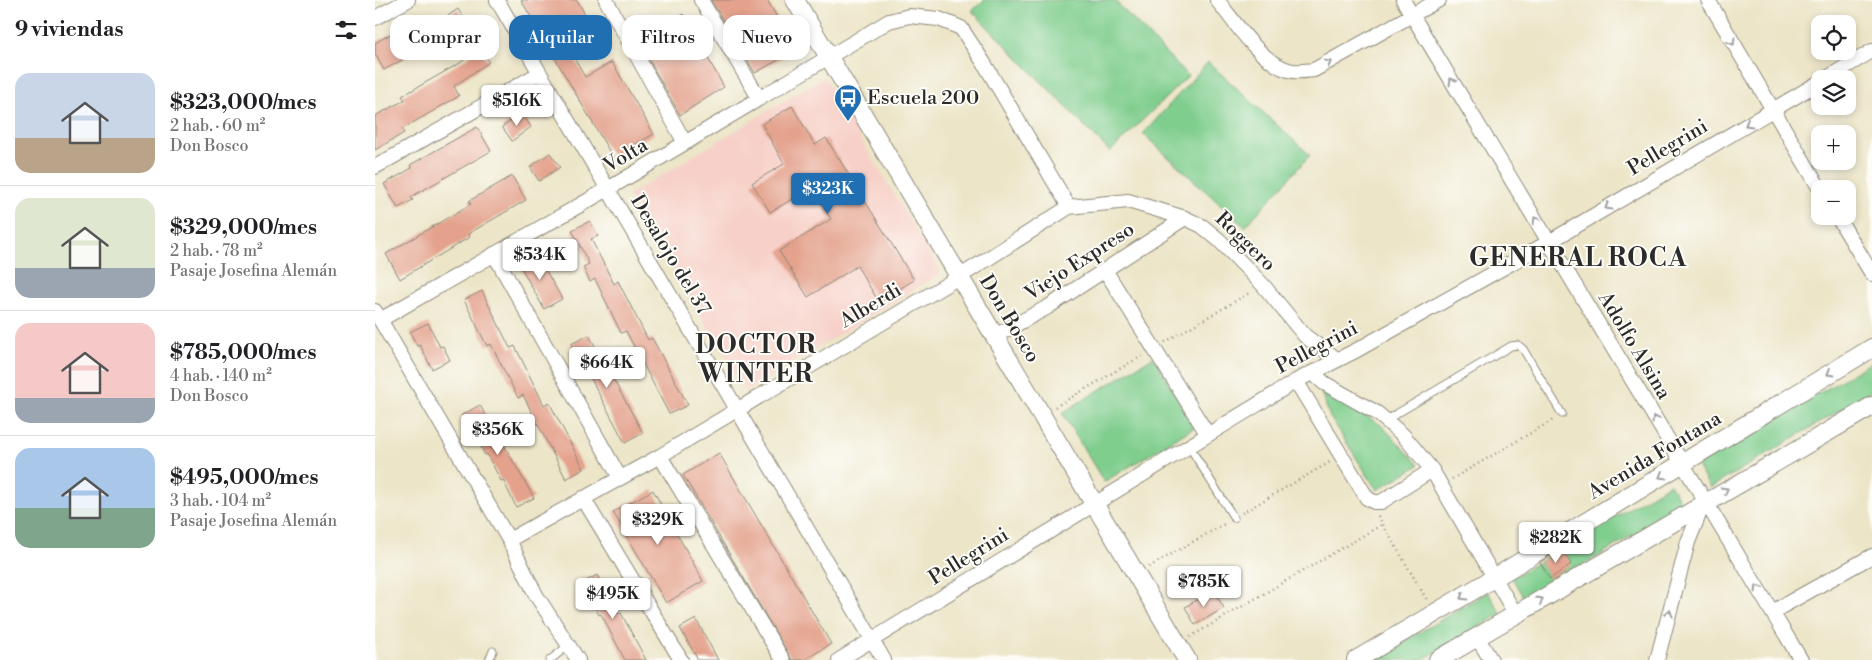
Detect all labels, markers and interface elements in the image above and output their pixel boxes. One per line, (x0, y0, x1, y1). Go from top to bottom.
chip: Comprar (390, 15, 499, 60)
chip: Alquilar (509, 15, 612, 60)
chip: Filtros (622, 15, 713, 60)
chip: Nuevo (723, 15, 810, 60)
map controls (1811, 15, 1856, 225)
button: locate (1811, 15, 1856, 60)
icon: filters (332, 16, 360, 44)
text: 9 viviendas (15, 17, 123, 43)
one-way arrow (1726, 36, 1736, 45)
one-way arrow (1323, 59, 1332, 69)
button: layers (1811, 70, 1856, 115)
one-way arrow (1448, 77, 1458, 86)
bus stop icon: Escuela 200 (833, 83, 863, 122)
pin: $516K (482, 84, 552, 127)
place label: Escuela 200 (867, 86, 979, 111)
text: $323,000/mes (170, 90, 317, 116)
text: $516K (492, 91, 542, 111)
icon: home (55, 93, 115, 153)
street label: Pellegrini (1623, 114, 1713, 182)
text: 2 hab. · 60 m² (170, 116, 265, 136)
one-way arrow (1744, 118, 1753, 128)
button: + (1811, 125, 1856, 170)
street label: Volta (598, 133, 653, 179)
text: Don Bosco (170, 136, 249, 156)
pin: $323K (793, 172, 863, 215)
text: $323K (802, 179, 854, 199)
button: − (1811, 180, 1856, 225)
street label: Desalojo del 37 (624, 190, 716, 320)
one-way arrow (1605, 201, 1614, 211)
street label: Roggero (1209, 207, 1281, 277)
text: $329,000/mes (170, 215, 317, 241)
one-way arrow (1532, 216, 1542, 225)
street label: Viejo Expreso (1020, 217, 1140, 307)
icon: home (55, 218, 115, 278)
pin: $534K (505, 238, 575, 281)
text: 2 hab. · 78 m² (170, 241, 263, 261)
district label: GENERAL ROCA (1469, 243, 1687, 274)
text: $534K (513, 245, 567, 265)
text: Pasaje Josefina Alemán (170, 261, 337, 281)
street label: Don Bosco (973, 270, 1045, 368)
street label: Alberdi (835, 278, 907, 335)
street label: Adolfo Alsina (1592, 287, 1676, 405)
street label: Pellegrini (1272, 316, 1363, 380)
district label: DOCTOR WINTER (695, 330, 817, 390)
text: $785,000/mes (170, 340, 317, 366)
icon: home (55, 343, 115, 403)
pin: $664K (572, 346, 642, 389)
text: $664K (580, 353, 634, 373)
text: 4 hab. · 140 m² (170, 366, 272, 386)
one-way arrow (1827, 367, 1836, 377)
text: Don Bosco (170, 386, 249, 406)
street label: Avenida Fontana (1583, 406, 1727, 506)
pin: $356K (463, 414, 533, 456)
one-way arrow (1652, 416, 1662, 425)
text: $356K (472, 420, 524, 440)
text: $495,000/mes (170, 465, 318, 491)
icon: home (55, 468, 115, 528)
one-way arrow (1658, 470, 1667, 479)
one-way arrow (1720, 487, 1729, 497)
text: 3 hab. · 104 m² (170, 491, 271, 511)
pin: $329K (623, 504, 693, 546)
text: $329K (632, 510, 684, 530)
text: Pasaje Josefina Alemán (170, 511, 337, 531)
street label: Pellegrini (924, 522, 1014, 591)
pin: $282K (1521, 522, 1591, 564)
text: $282K (1530, 528, 1582, 548)
pin: $785K (1169, 566, 1239, 608)
text: $785K (1178, 572, 1230, 592)
pin: $495K (578, 578, 648, 620)
text: $495K (586, 584, 640, 604)
one-way arrow (1754, 585, 1764, 594)
one-way arrow (1460, 590, 1469, 600)
one-way arrow (1535, 597, 1544, 607)
one-way arrow (1664, 609, 1674, 617)

